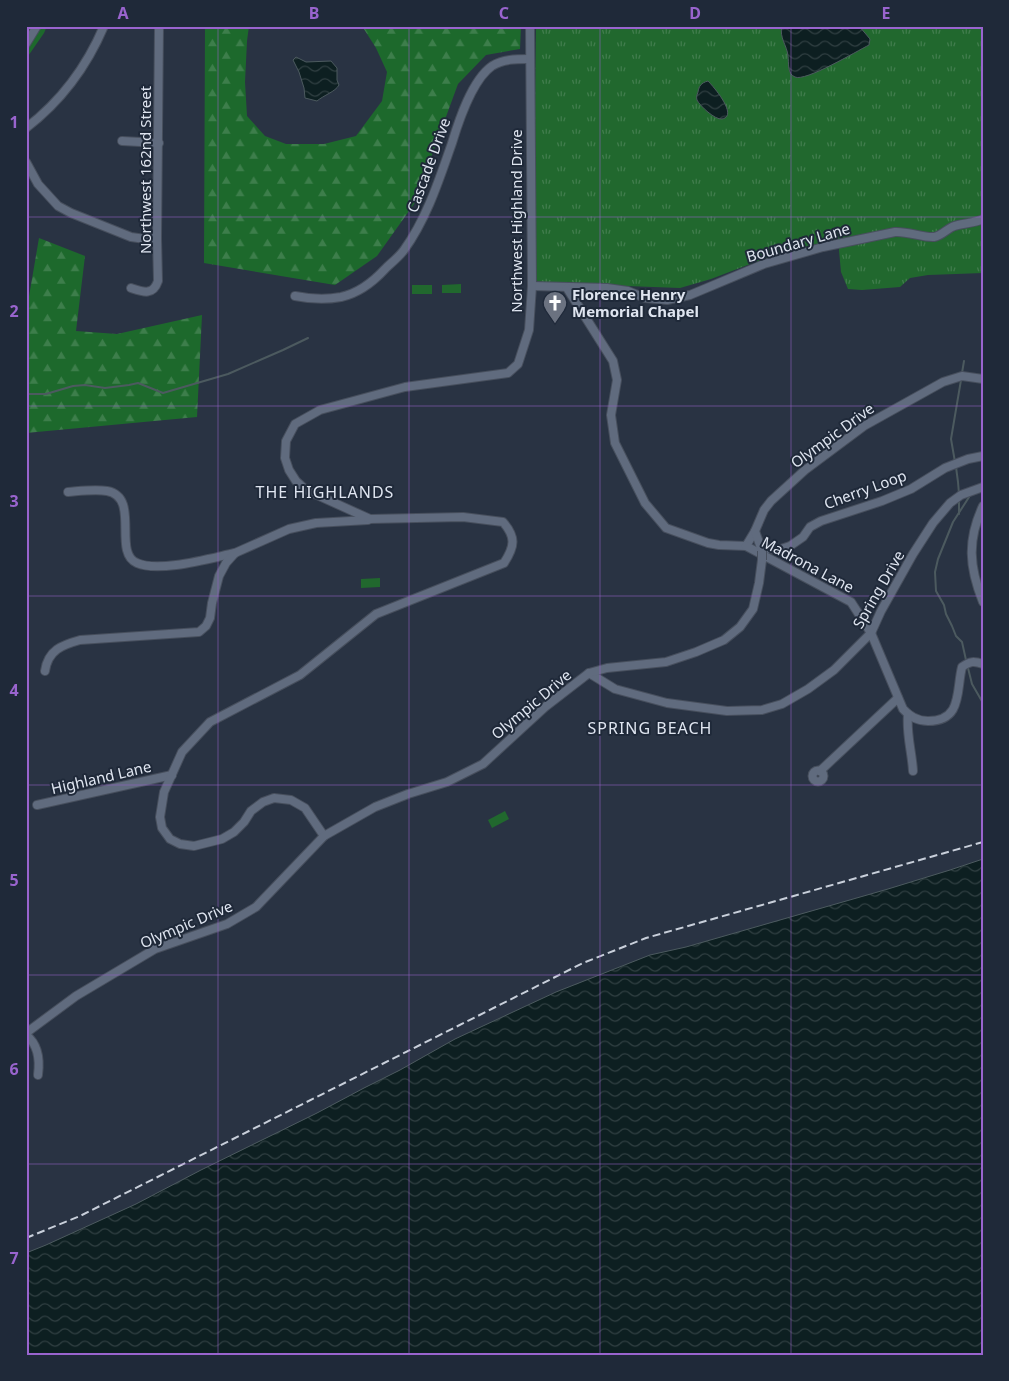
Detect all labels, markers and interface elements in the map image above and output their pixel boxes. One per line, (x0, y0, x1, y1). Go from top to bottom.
text: A (117, 2, 129, 24)
text: B (309, 2, 319, 24)
text: C (499, 2, 509, 24)
text: D (689, 2, 701, 24)
text: E (882, 2, 891, 24)
street label: Northwest 162nd Street (135, 85, 155, 254)
text: 1 (9, 111, 19, 133)
street label: Cascade Drive (402, 115, 454, 215)
street label: Northwest Highland Drive (506, 129, 526, 313)
street label: Boundary Lane (744, 218, 852, 266)
place label: Florence Henry Memorial Chapel (572, 284, 699, 321)
church icon: Florence Henry Memorial Chapel (542, 290, 568, 324)
text: 2 (9, 300, 19, 322)
street label: Olympic Drive (786, 398, 878, 472)
street label: Cherry Loop (821, 465, 909, 513)
district label: THE HIGHLANDS (256, 481, 394, 503)
text: 3 (9, 490, 19, 512)
street label: Madrona Lane (758, 531, 858, 597)
street label: Spring Drive (848, 546, 908, 632)
street label: Olympic Drive (487, 665, 575, 743)
text: 4 (9, 679, 19, 701)
district label: SPRING BEACH (588, 717, 712, 739)
street label: Highland Lane (49, 756, 153, 798)
text: 5 (9, 869, 19, 891)
street label: Olympic Drive (137, 896, 235, 952)
text: 6 (9, 1058, 19, 1080)
text: 7 (9, 1247, 19, 1269)

